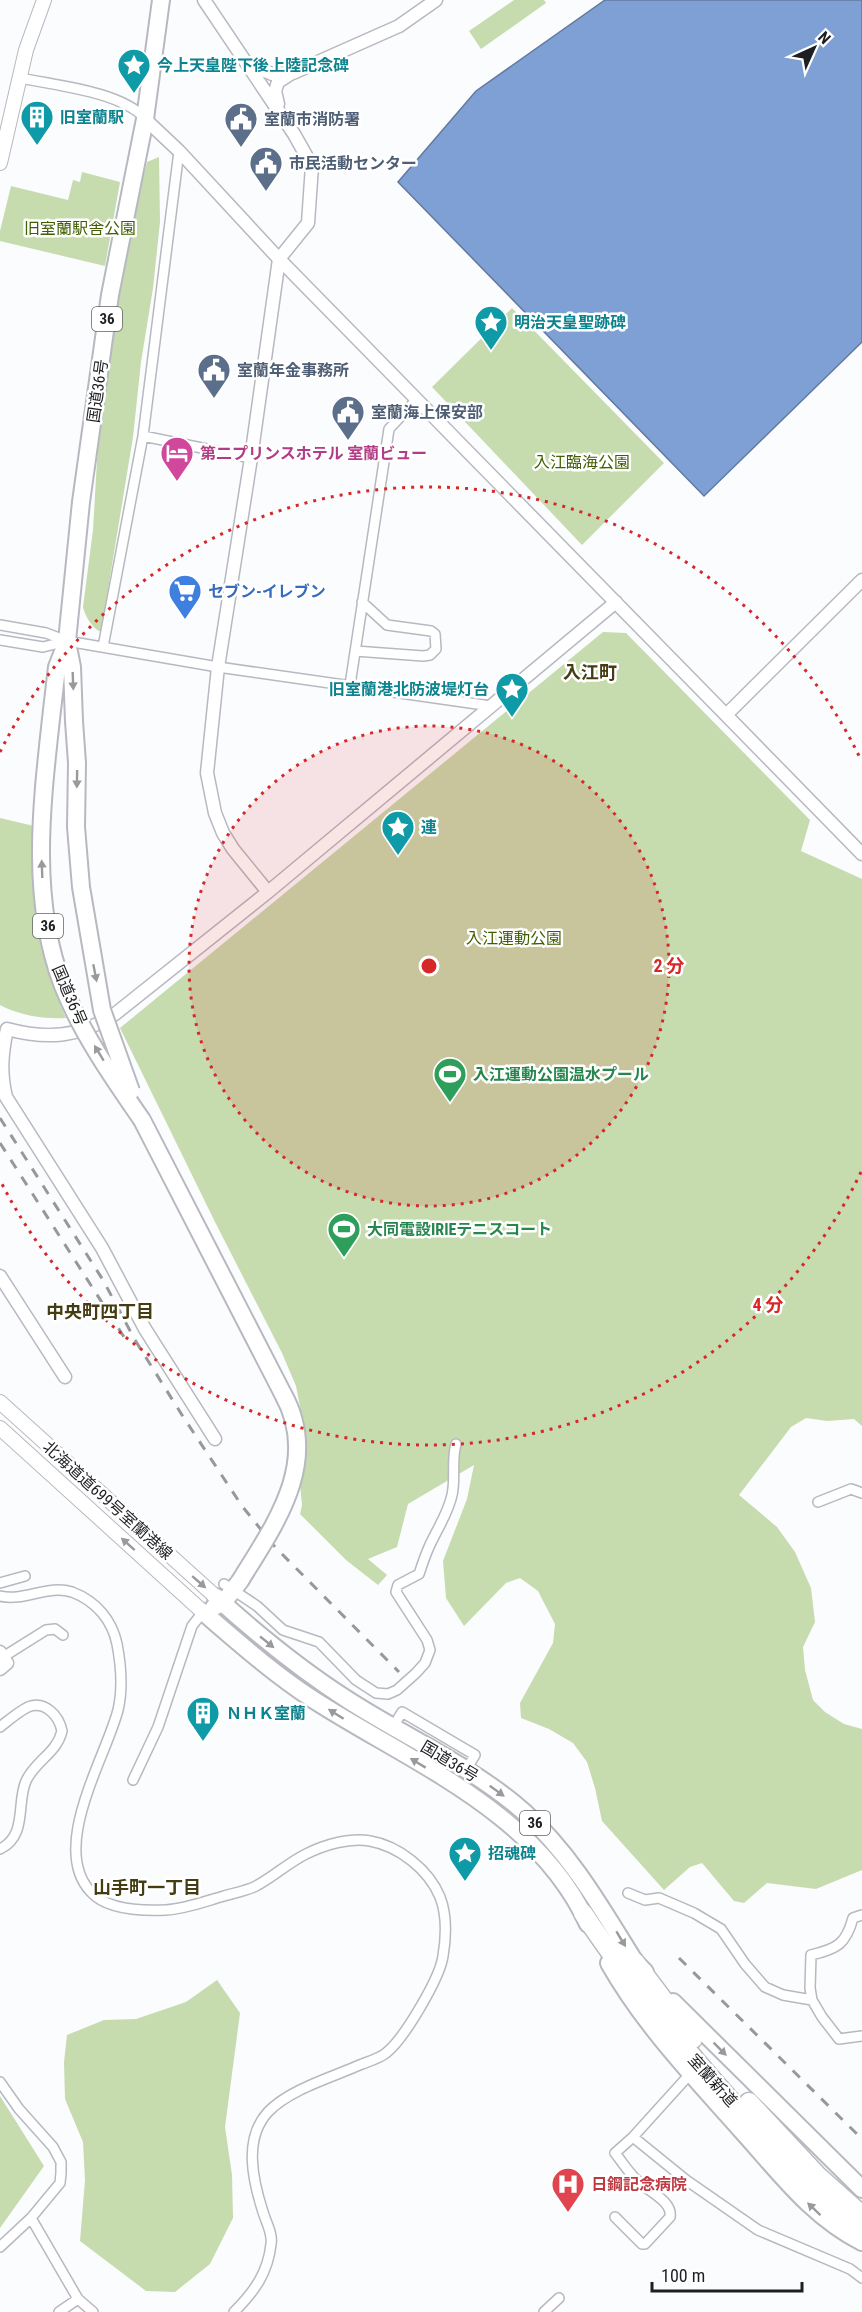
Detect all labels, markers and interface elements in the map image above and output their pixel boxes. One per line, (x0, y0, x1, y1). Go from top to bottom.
north arrow (784, 18, 844, 78)
text: N (814, 28, 834, 48)
place icon: 今上天皇陛下後上陸記念碑 (116, 47, 152, 94)
place label: 今上天皇陛下後上陸記念碑 (157, 56, 349, 75)
building icon: 旧室蘭駅 (19, 99, 55, 146)
public building icon: 室蘭市消防署 (223, 101, 259, 148)
place label: 旧室蘭駅 (60, 108, 124, 127)
place label: 室蘭市消防署 (264, 110, 360, 129)
public building icon: 市民活動センター (248, 145, 284, 192)
place label: 市民活動センター (289, 154, 417, 173)
park label: 旧室蘭駅舎公園 (24, 219, 136, 238)
place icon: 明治天皇聖跡碑 (473, 304, 509, 351)
road number: 36 (92, 307, 122, 331)
place label: 明治天皇聖跡碑 (514, 313, 626, 332)
public building icon: 室蘭年金事務所 (196, 352, 232, 399)
street label: 国道36号 (84, 358, 111, 424)
place label: 室蘭年金事務所 (237, 361, 349, 380)
public building icon: 室蘭海上保安部 (330, 394, 366, 441)
place label: 室蘭海上保安部 (371, 403, 483, 422)
hotel icon: 第二プリンスホテル 室蘭ビュー (159, 435, 195, 482)
place label: 第二プリンスホテル 室蘭ビュー (200, 444, 427, 463)
park label: 入江臨海公園 (534, 453, 630, 472)
supermarket icon: セブン-イレブン (167, 573, 203, 620)
place label: セブン-イレブン (208, 582, 326, 601)
district label: 入江町 (563, 662, 617, 683)
one-way arrow (68, 671, 77, 690)
place icon: 旧室蘭港北防波堤灯台 (494, 671, 530, 718)
place label: 旧室蘭港北防波堤灯台 (329, 680, 489, 699)
one-way arrow (72, 770, 82, 789)
place icon: 連 (380, 809, 416, 856)
place label: 連 (421, 818, 437, 837)
one-way arrow (37, 860, 46, 879)
road number: 36 (33, 914, 63, 938)
park label: 入江運動公園 (466, 929, 562, 948)
text: 2 分 (653, 955, 685, 976)
centre of rings (419, 956, 439, 976)
street label: 国道36号 (48, 962, 91, 1028)
one-way arrow (91, 964, 100, 983)
one-way arrow (93, 1045, 104, 1061)
sports icon: 入江運動公園温水プール (432, 1056, 468, 1103)
place label: 入江運動公園温水プール (473, 1065, 649, 1084)
sports icon: 大同電設IRIEテニスコート (326, 1211, 362, 1258)
place label: 大同電設IRIEテニスコート (367, 1220, 552, 1239)
text: 4 分 (752, 1294, 784, 1315)
district label: 中央町四丁目 (46, 1301, 154, 1322)
street label: 北海道道699号室蘭港線 (39, 1437, 176, 1564)
one-way arrow (122, 1538, 136, 1552)
one-way arrow (191, 1575, 206, 1588)
one-way arrow (259, 1635, 275, 1648)
building icon: ＮＨＫ室蘭 (185, 1695, 221, 1742)
place label: ＮＨＫ室蘭 (226, 1704, 306, 1723)
one-way arrow (328, 1708, 344, 1719)
street label: 国道36号 (418, 1737, 482, 1786)
one-way arrow (409, 1758, 426, 1768)
one-way arrow (489, 1784, 504, 1796)
road number: 36 (520, 1811, 550, 1835)
place icon: 招魂碑 (447, 1835, 483, 1882)
place label: 招魂碑 (488, 1844, 536, 1863)
district label: 山手町一丁目 (93, 1877, 201, 1898)
one-way arrow (615, 1931, 626, 1947)
one-way arrow (712, 2041, 726, 2055)
street label: 室蘭新道 (684, 2050, 741, 2110)
hospital icon: 日鋼記念病院 (550, 2166, 586, 2213)
place label: 日鋼記念病院 (591, 2175, 687, 2194)
one-way arrow (807, 2203, 821, 2217)
scale bar (652, 2255, 802, 2293)
text: 100 m (661, 2265, 705, 2286)

